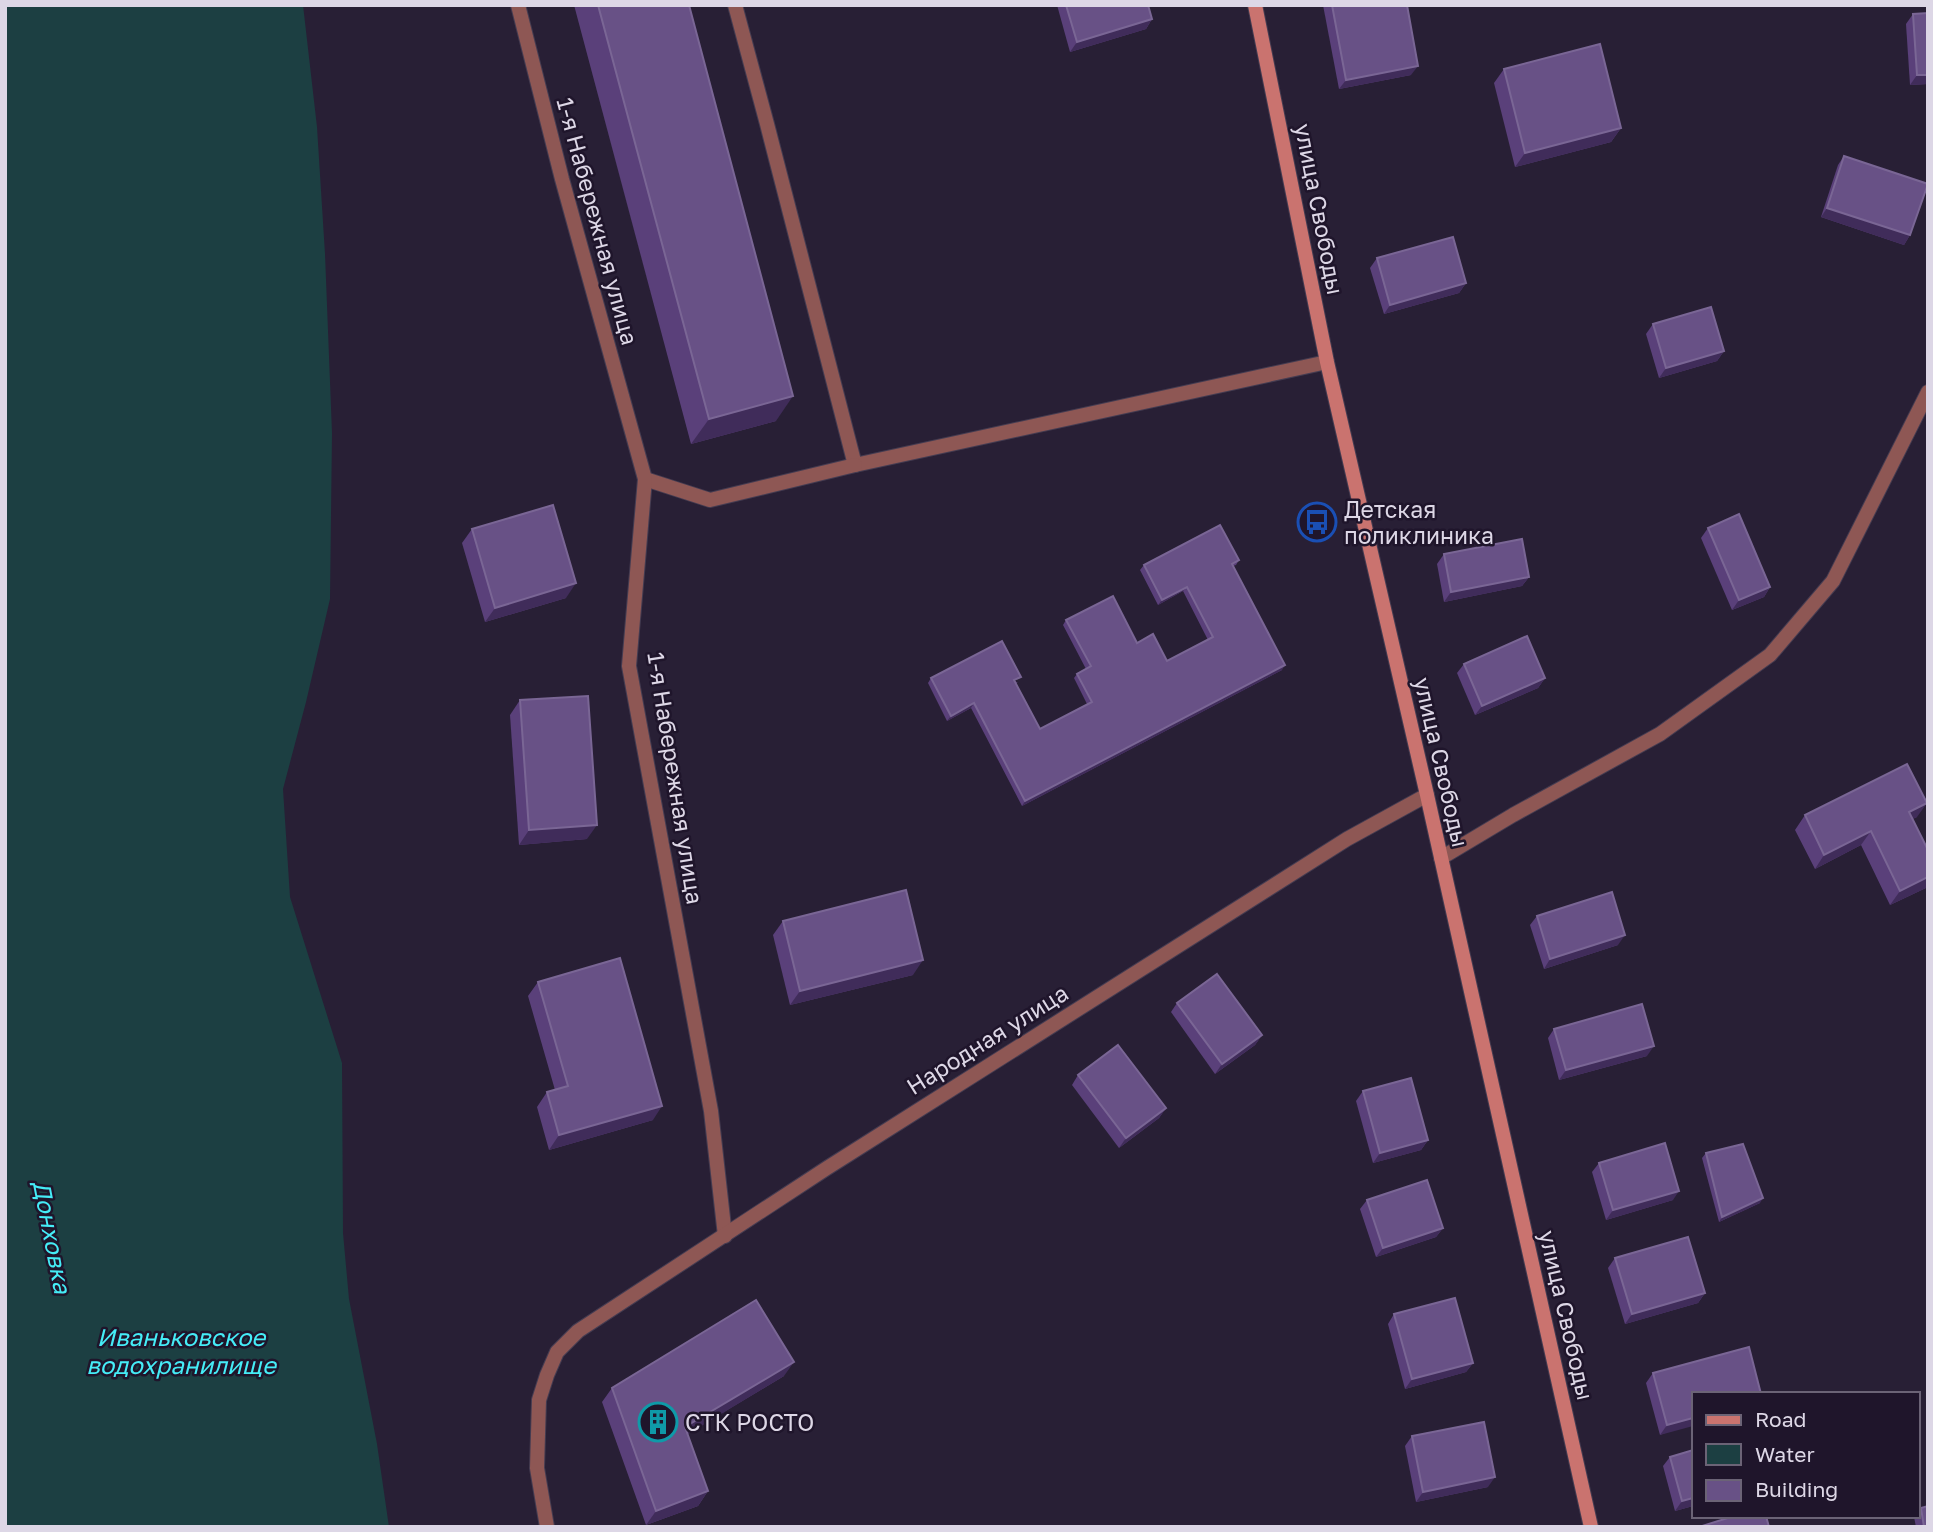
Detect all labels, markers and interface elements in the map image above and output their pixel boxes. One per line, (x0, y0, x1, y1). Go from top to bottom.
street label: 1-я Набережная улица (551, 94, 645, 348)
street label: улица Свободы (1290, 121, 1350, 297)
place label: Детская поликлиника (1344, 495, 1494, 549)
bus stop icon: Детская поликлиника (1296, 501, 1338, 543)
street label: 1-я Набережная улица (642, 650, 710, 906)
street label: улица Свободы (1409, 674, 1475, 850)
street label: Народная улица (901, 978, 1073, 1100)
water label: Донховка (28, 1177, 78, 1297)
street label: улица Свободы (1534, 1227, 1600, 1403)
water label: Иваньковское водохранилище (86, 1322, 278, 1379)
legend (1692, 1392, 1919, 1518)
building icon: СТК РОСТО (637, 1401, 679, 1443)
text: Road (1755, 1406, 1806, 1432)
place label: СТК РОСТО (685, 1408, 814, 1436)
text: Water (1755, 1441, 1815, 1467)
text: Building (1755, 1476, 1838, 1502)

